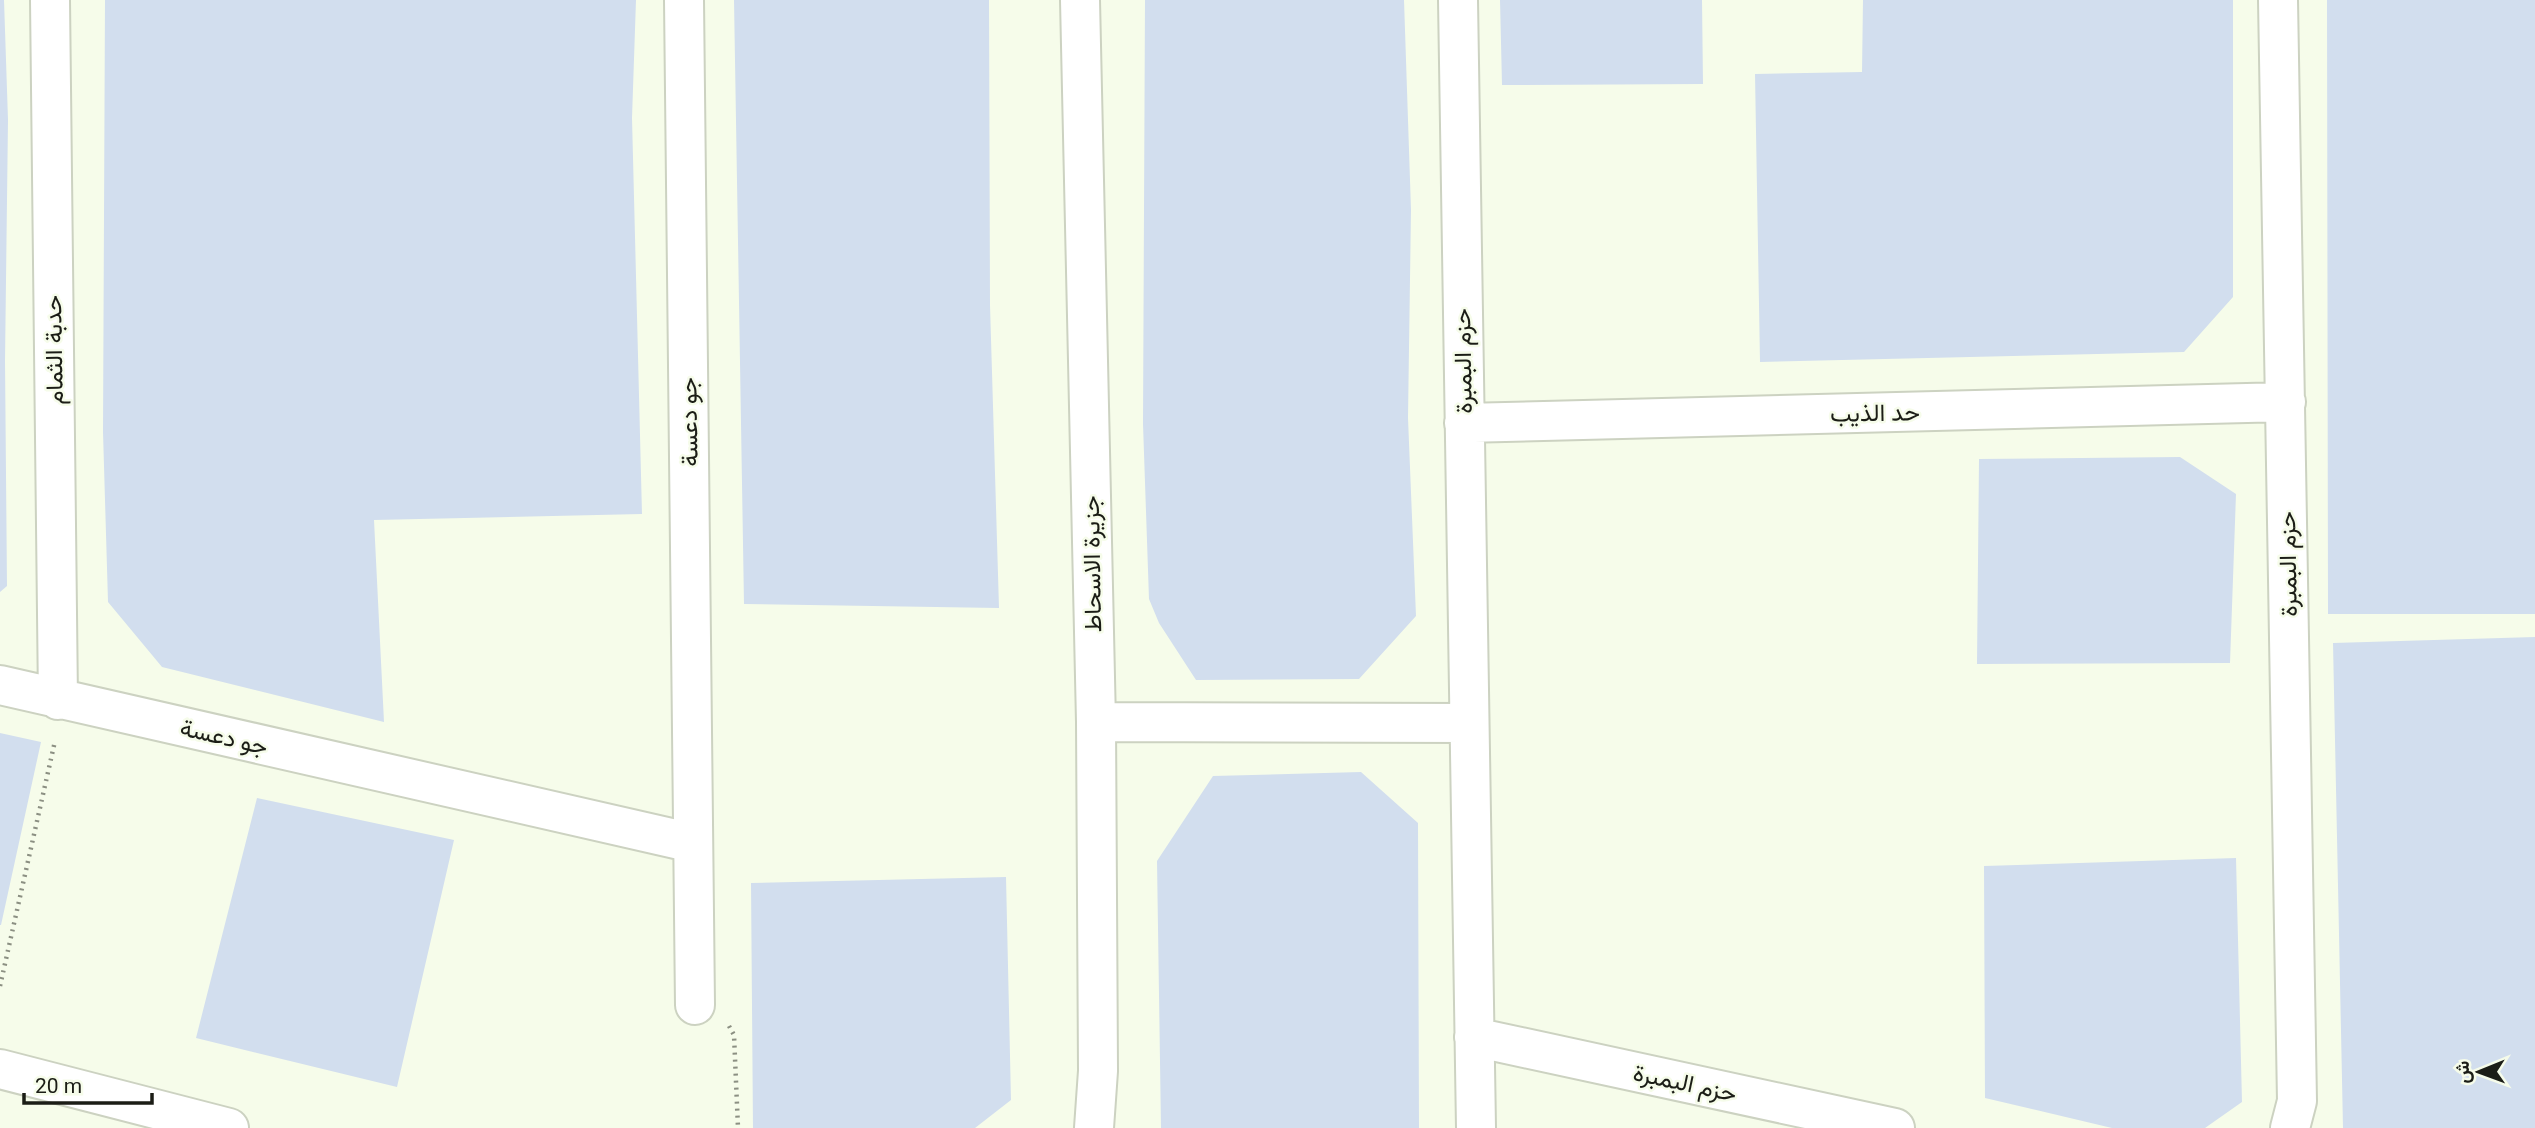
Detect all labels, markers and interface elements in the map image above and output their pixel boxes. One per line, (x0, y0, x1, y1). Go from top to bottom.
street label: حدبة الثمام (39, 295, 71, 405)
street label: حزم البمبرة (1448, 308, 1480, 414)
street label: جو دعسة (674, 377, 705, 467)
street label: حد الذيب (1830, 398, 1920, 428)
street label: جزيرة الاسحاط (1077, 495, 1108, 633)
street label: حزم البمبرة (2273, 511, 2305, 617)
street label: جو دعسة (177, 713, 271, 762)
north arrow (2444, 1037, 2514, 1107)
street label: حزم البمبرة (1630, 1058, 1739, 1110)
text: ش (2451, 1061, 2474, 1084)
scale bar (24, 1062, 152, 1106)
text: 20 m (35, 1074, 82, 1098)

